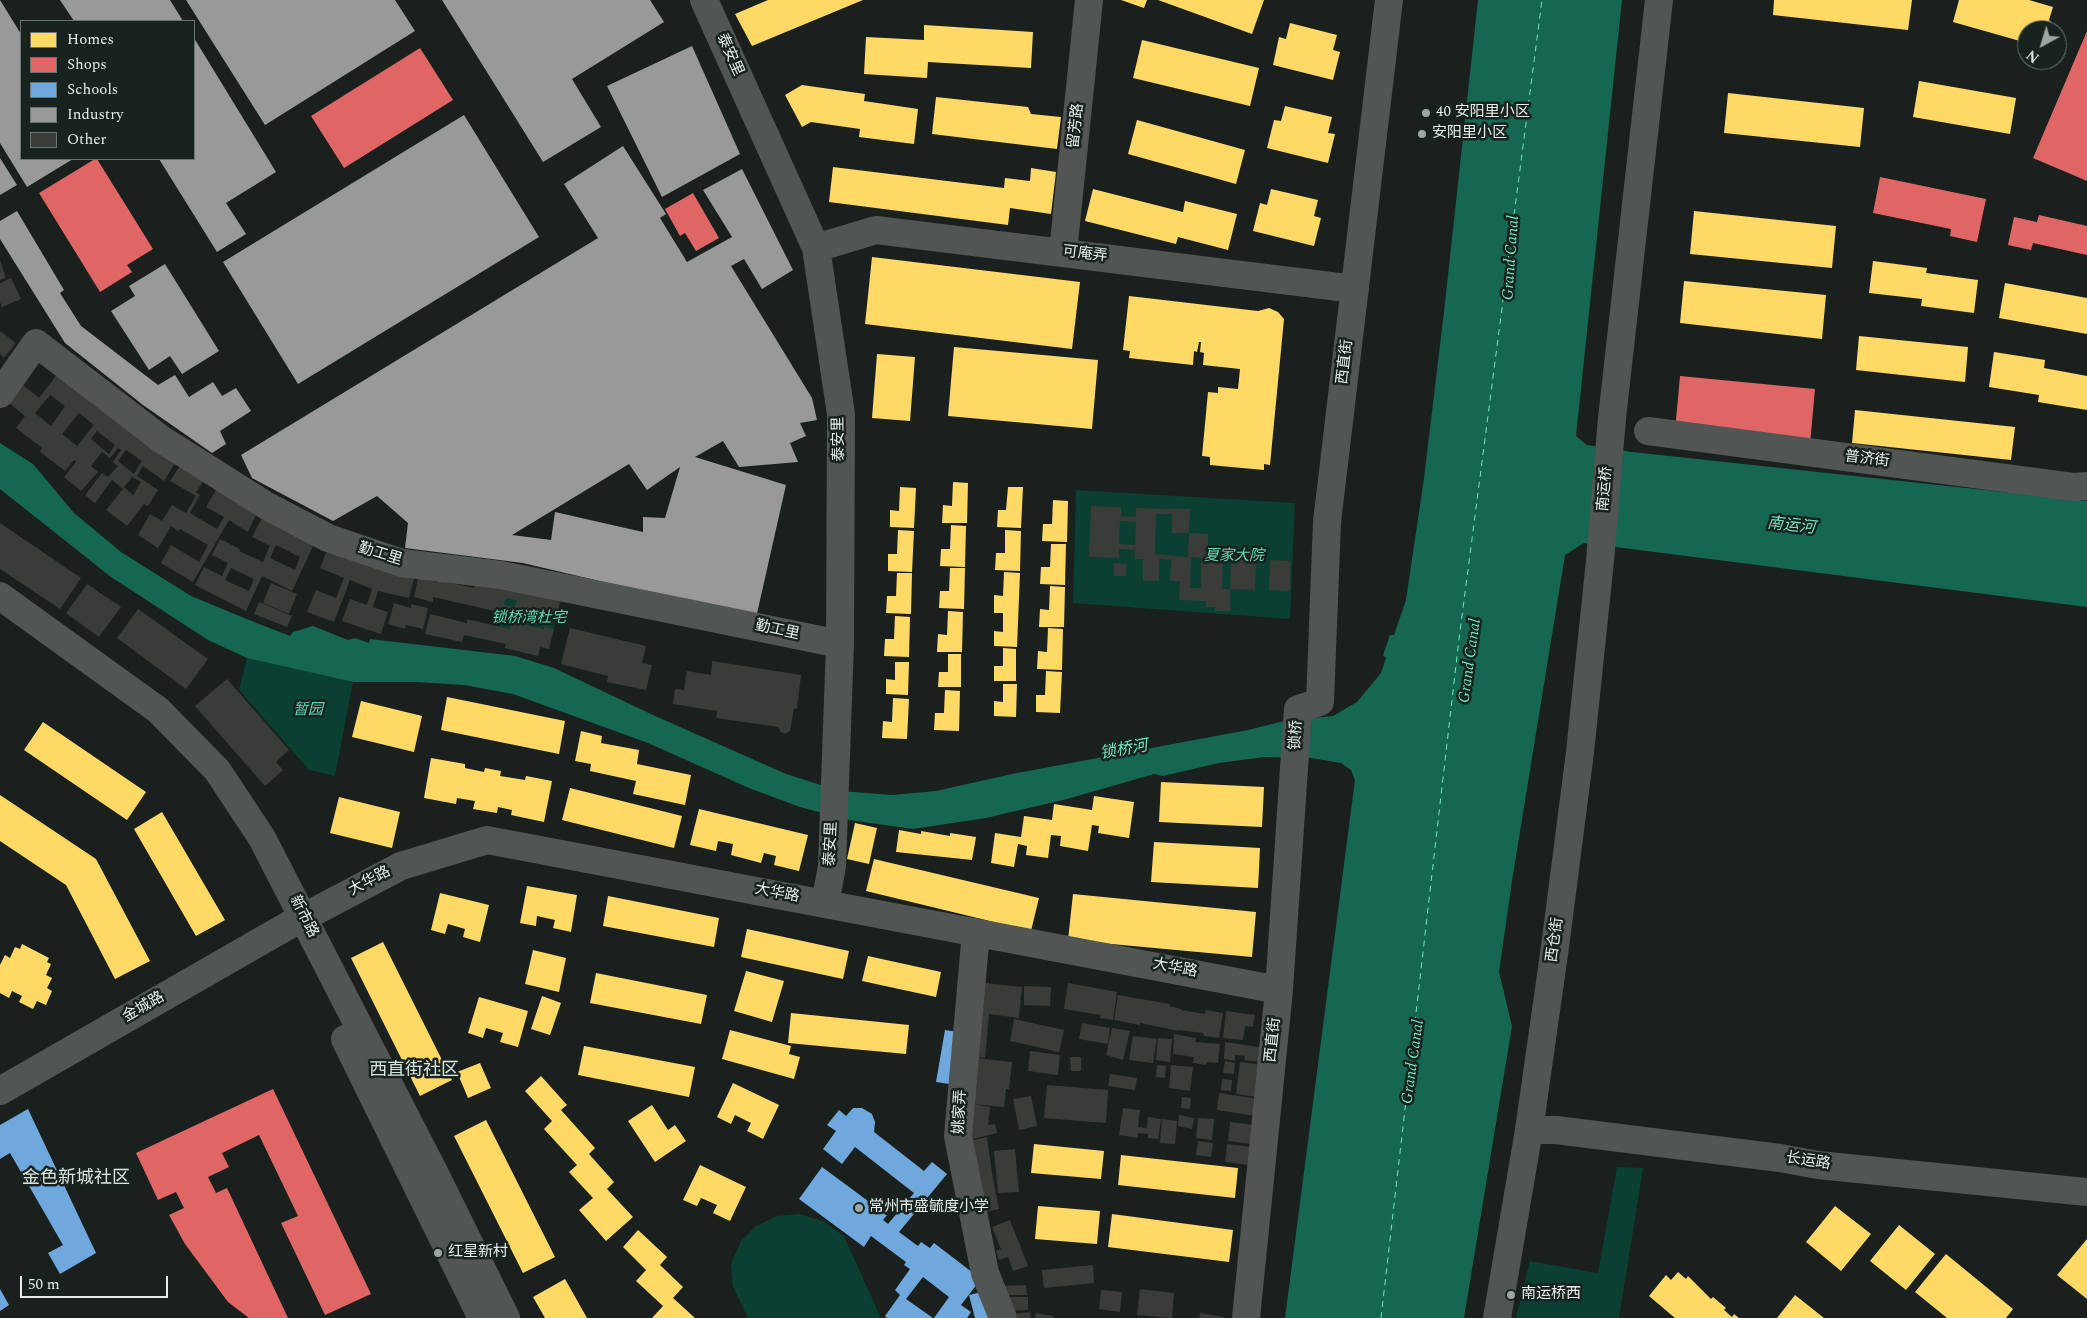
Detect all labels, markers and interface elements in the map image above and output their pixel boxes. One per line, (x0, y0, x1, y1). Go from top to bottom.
legend (20, 20, 195, 160)
north arrow (2017, 20, 2067, 70)
text: Homes (67, 28, 114, 51)
street label: 泰安里 (712, 31, 746, 79)
text: N (2022, 45, 2044, 68)
text: Shops (67, 53, 107, 76)
text: Schools (67, 78, 118, 101)
text: Industry (67, 103, 123, 126)
street label: 留芳路 (1066, 103, 1088, 149)
place label: 40 安阳里小区 (1436, 104, 1530, 122)
marker: 40 安阳里小区 (1420, 107, 1432, 119)
place label: 安阳里小区 (1432, 125, 1507, 143)
text: Other (67, 128, 106, 151)
marker: 安阳里小区 (1416, 128, 1428, 140)
water label: Grand Canal (1499, 215, 1525, 301)
street label: 可庵弄 (1062, 243, 1108, 267)
street label: 西直街 (1334, 339, 1358, 385)
street label: 泰安里 (831, 416, 849, 462)
street label: 普济街 (1844, 448, 1890, 472)
street label: 南运桥 (1595, 466, 1617, 512)
water label: 南运河 (1766, 515, 1816, 539)
street label: 勤工里 (356, 540, 404, 570)
park label: 夏家大院 (1204, 548, 1264, 566)
park label: 锁桥湾杜宅 (492, 610, 566, 628)
street label: 勤工里 (753, 618, 801, 644)
water label: Grand Canal (1456, 618, 1486, 704)
park label: 暂园 (293, 702, 323, 720)
street label: 锁桥 (1287, 720, 1307, 750)
water label: 锁桥河 (1099, 737, 1149, 765)
street label: 泰安里 (822, 821, 842, 867)
street label: 大华路 (346, 863, 394, 901)
street label: 大华路 (753, 881, 801, 907)
street label: 新市路 (285, 893, 321, 941)
street label: 西仓街 (1544, 916, 1568, 964)
street label: 大华路 (1151, 956, 1199, 982)
street label: 金城路 (120, 989, 168, 1027)
street label: 西直街 (1263, 1017, 1285, 1063)
water label: Grand Canal (1399, 1019, 1429, 1105)
district label: 西直街社区 (369, 1060, 459, 1082)
street label: 姚家弄 (951, 1089, 971, 1135)
street label: 长运路 (1784, 1150, 1832, 1174)
district label: 金色新城社区 (22, 1168, 130, 1190)
place label: 常州市盛毓度小学 (869, 1199, 989, 1217)
marker: 常州市盛毓度小学 (853, 1202, 865, 1214)
place label: 红星新村 (448, 1244, 508, 1262)
marker: 红星新村 (432, 1247, 444, 1259)
scale bar (22, 1266, 170, 1298)
text: 50 m (28, 1273, 60, 1296)
place label: 南运桥西 (1521, 1286, 1581, 1304)
marker: 南运桥西 (1505, 1289, 1517, 1301)

